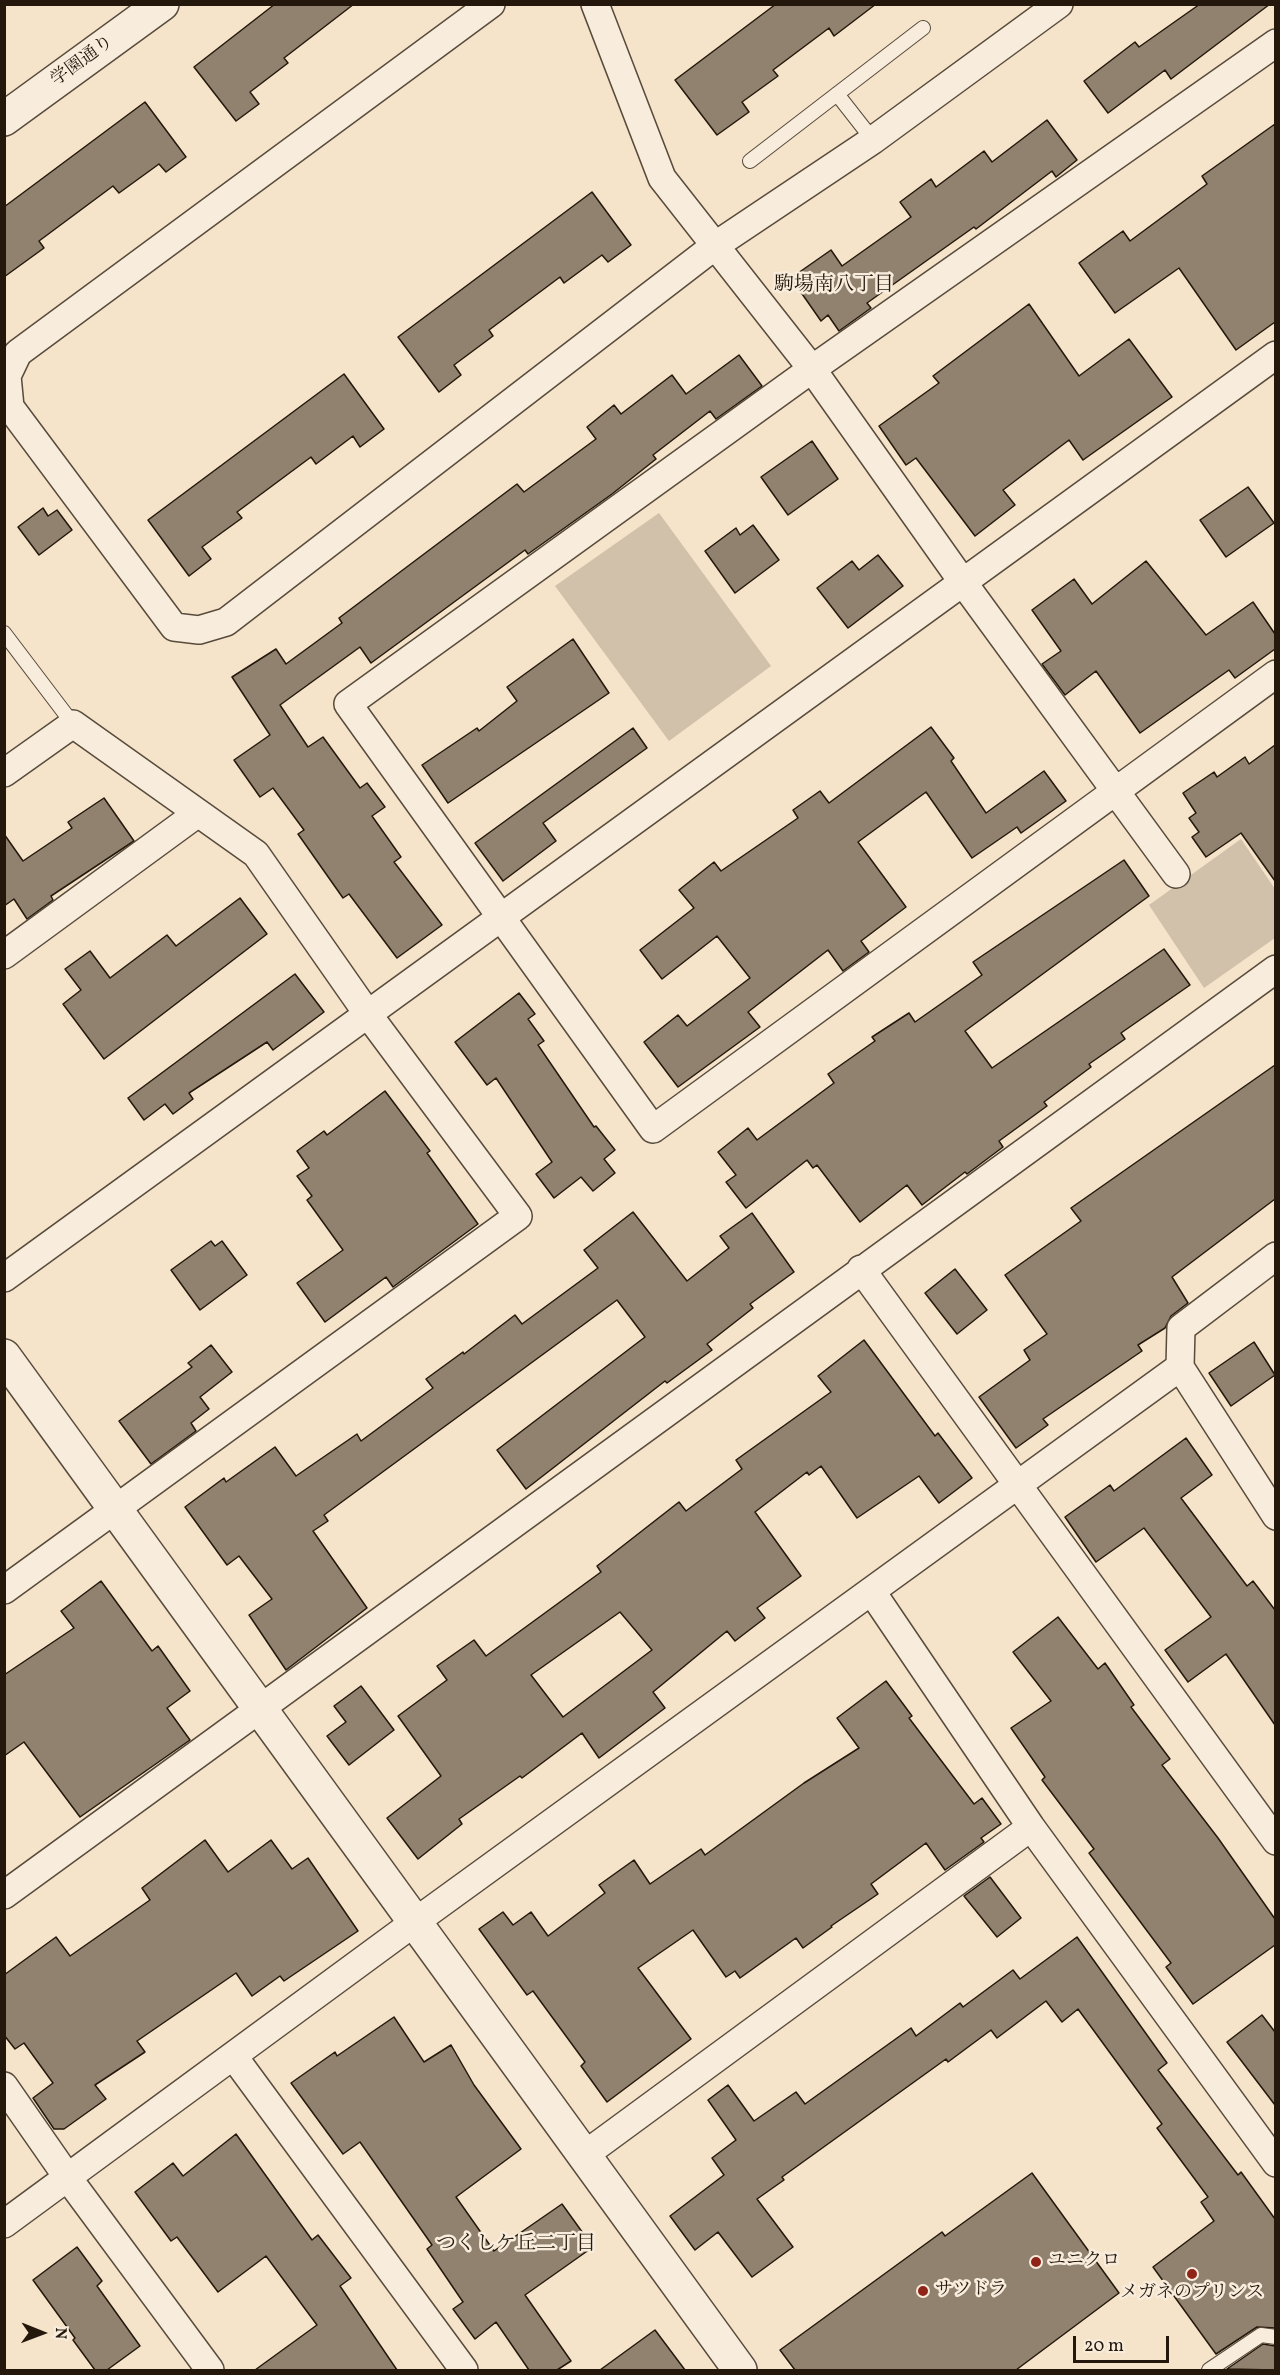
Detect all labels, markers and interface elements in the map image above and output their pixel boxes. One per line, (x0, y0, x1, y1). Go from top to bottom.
street label: 学園通り (48, 32, 118, 92)
district label: 駒場南八丁目 (774, 274, 894, 298)
district label: つくしケ丘二丁目 (436, 2233, 596, 2257)
place label: ユニクロ (1048, 2251, 1120, 2273)
marker: ユニクロ (1029, 2255, 1043, 2269)
marker: メガネのプリンス (1185, 2267, 1199, 2281)
place label: サツドラ (935, 2280, 1007, 2302)
place label: メガネのプリンス (1120, 2283, 1264, 2305)
marker: サツドラ (916, 2284, 930, 2298)
north arrow (12, 2303, 72, 2363)
scale bar (1076, 2324, 1172, 2362)
text: N (49, 2327, 71, 2339)
text: 20 m (1084, 2334, 1124, 2359)

